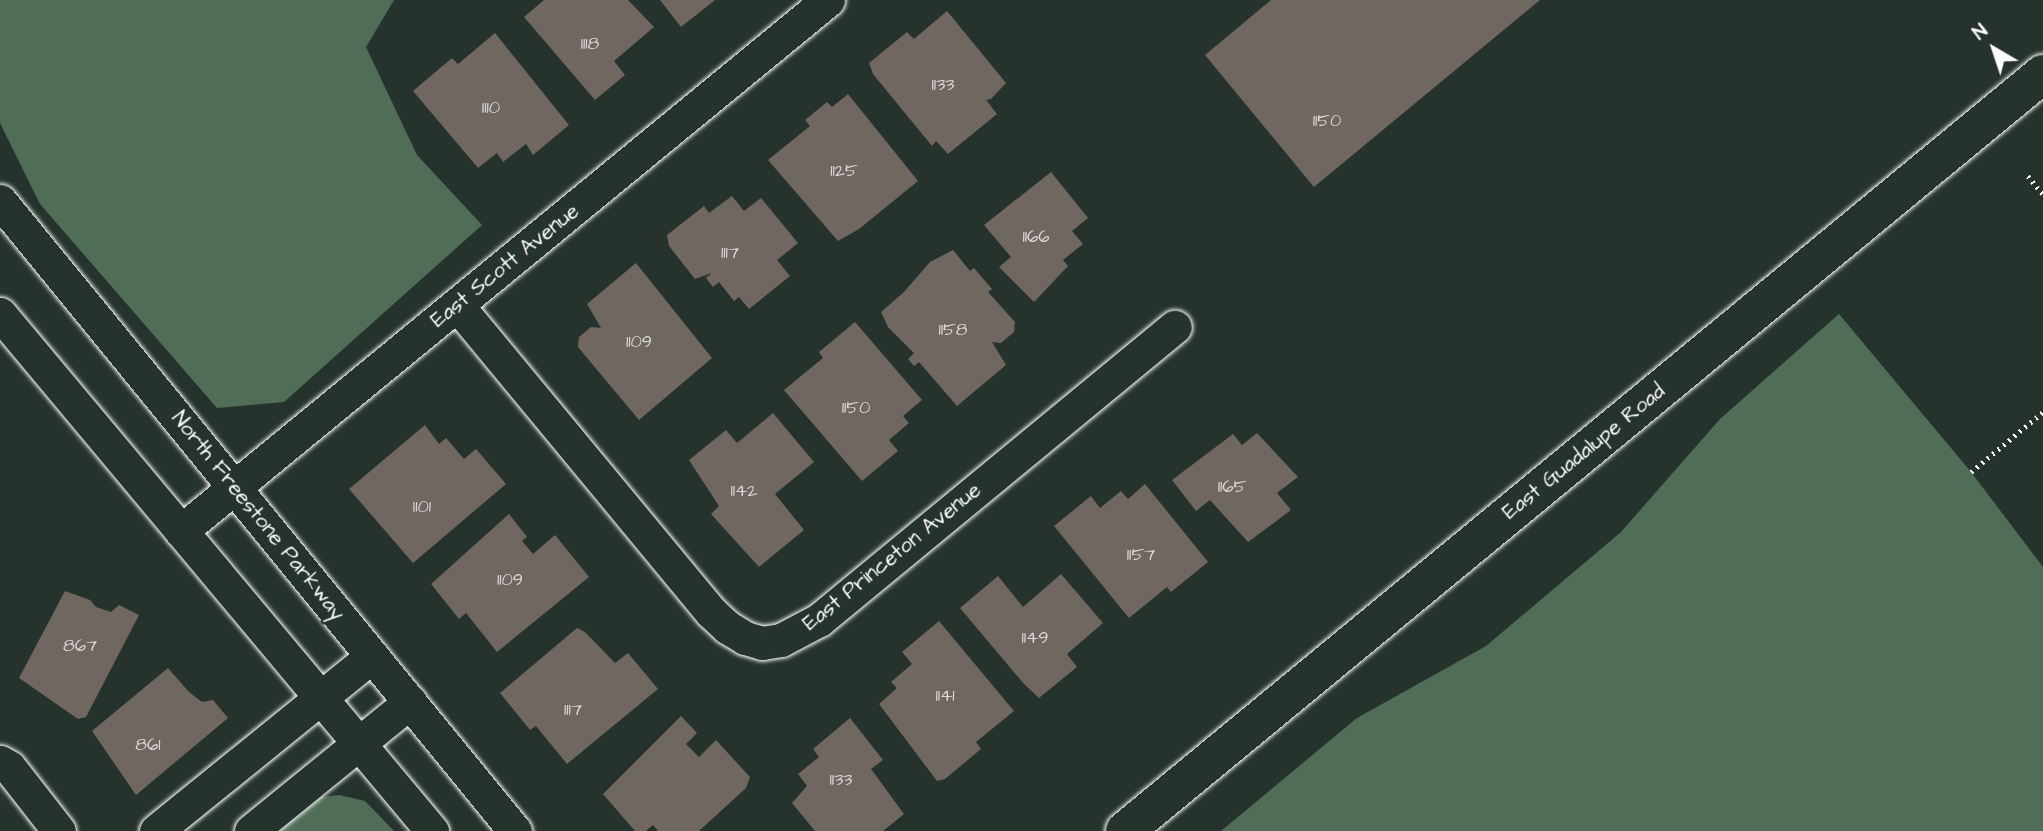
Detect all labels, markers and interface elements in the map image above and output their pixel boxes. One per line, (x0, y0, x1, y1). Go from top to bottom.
north arrow (1959, 14, 2029, 84)
text: N (1967, 18, 1994, 47)
house number: 1118 (581, 33, 599, 55)
house number: 1133 (932, 74, 954, 96)
house number: 1110 (482, 97, 500, 119)
house number: 1150 (1313, 110, 1341, 132)
house number: 1125 (830, 160, 858, 182)
street label: East Scott Avenue (426, 199, 584, 333)
house number: 1166 (1022, 226, 1050, 248)
house number: 1117 (721, 242, 739, 264)
house number: 1158 (938, 319, 968, 341)
house number: 1109 (626, 331, 652, 353)
street label: East Guadalupe Road (1498, 379, 1670, 525)
house number: 1150 (842, 397, 870, 419)
street label: North Freestone Parkway (166, 406, 350, 626)
house number: 1165 (1218, 476, 1246, 498)
street label: East Princeton Avenue (798, 478, 986, 636)
house number: 1142 (730, 480, 758, 502)
house number: 1101 (413, 496, 431, 518)
house number: 1157 (1127, 544, 1155, 566)
house number: 1109 (497, 569, 523, 591)
house number: 1149 (1021, 627, 1049, 649)
house number: 867 (63, 635, 97, 657)
house number: 1141 (935, 685, 955, 707)
house number: 1117 (564, 699, 582, 721)
house number: 861 (135, 734, 161, 756)
house number: 1133 (830, 769, 852, 791)

